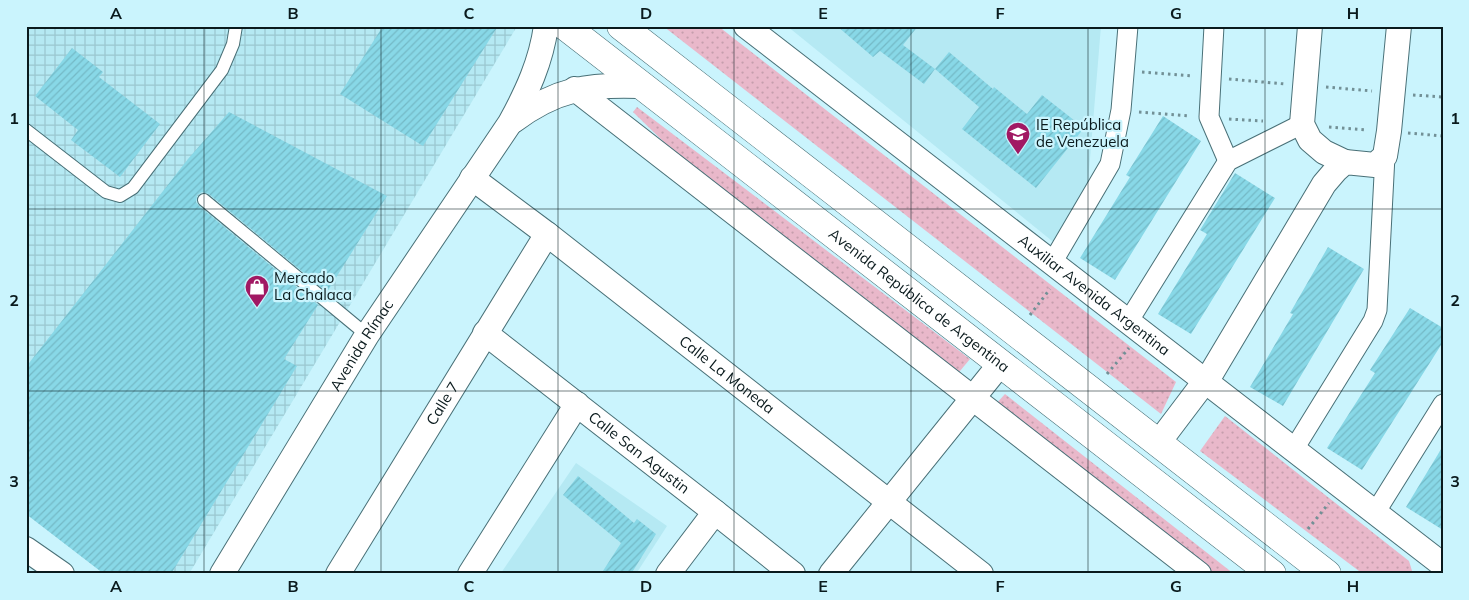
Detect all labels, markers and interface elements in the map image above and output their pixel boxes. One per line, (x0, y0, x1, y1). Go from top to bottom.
text: A (110, 3, 122, 23)
text: B (287, 3, 299, 23)
text: C (464, 3, 475, 23)
text: D (640, 3, 652, 23)
text: E (818, 3, 828, 23)
text: F (995, 3, 1005, 23)
text: G (1170, 3, 1182, 23)
text: H (1347, 3, 1359, 23)
text: 1 (9, 108, 19, 128)
text: 1 (1450, 108, 1460, 128)
place label: IE República de Venezuela (1036, 115, 1129, 151)
school or university icon: IE República de Venezuela (1005, 121, 1031, 155)
street label: Avenida República de Argentina (825, 224, 1014, 376)
street label: Auxiliar Avenida Argentina (1015, 230, 1174, 359)
place label: Mercado La Chalaca (274, 268, 352, 304)
shop icon: Mercado La Chalaca (244, 274, 270, 308)
text: 2 (9, 290, 19, 310)
text: 2 (1450, 290, 1460, 310)
street label: Avenida Rímac (325, 296, 397, 394)
street label: Calle La Moneda (676, 331, 779, 418)
street label: Calle 7 (422, 378, 463, 428)
street label: Calle San Agustin (585, 407, 694, 498)
text: 3 (9, 471, 19, 491)
text: 3 (1450, 471, 1460, 491)
text: A (110, 576, 122, 596)
text: B (287, 576, 299, 596)
text: C (464, 576, 475, 596)
text: D (640, 576, 652, 596)
text: E (818, 576, 828, 596)
text: F (995, 576, 1005, 596)
text: G (1170, 576, 1182, 596)
text: H (1347, 576, 1359, 596)

